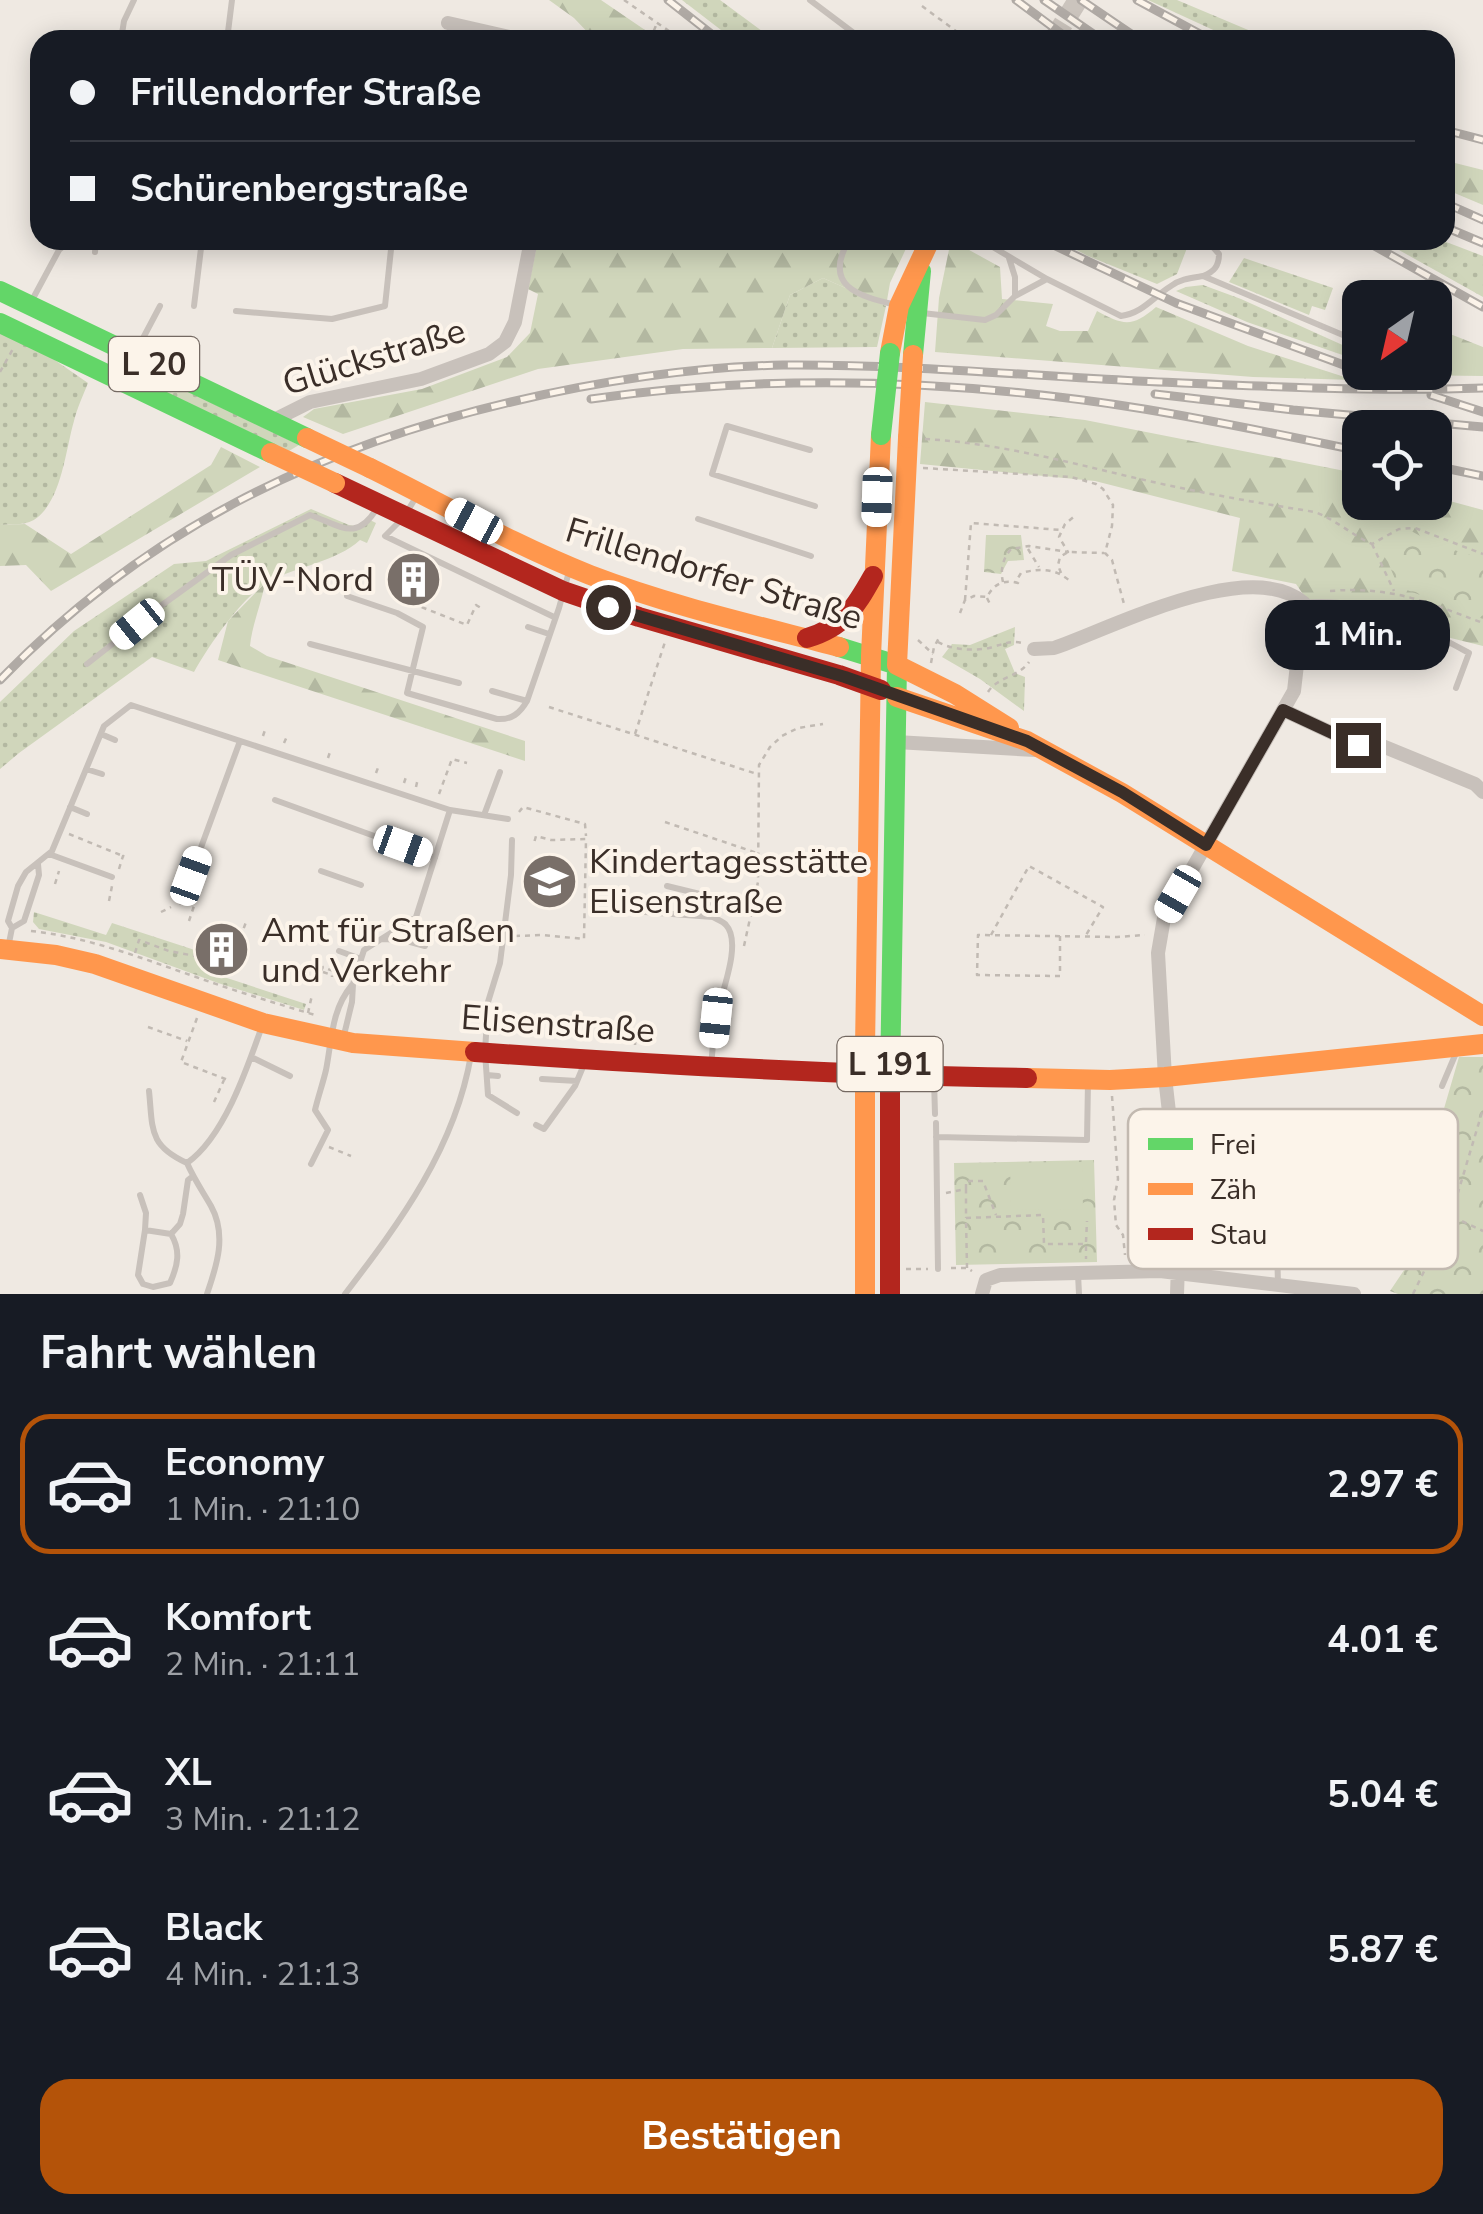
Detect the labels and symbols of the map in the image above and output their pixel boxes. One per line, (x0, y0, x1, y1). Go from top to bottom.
north arrow (1342, 280, 1452, 390)
street label: Glückstraße (277, 307, 471, 407)
road number: L 20 (109, 337, 199, 391)
car (861, 466, 893, 528)
car (440, 494, 508, 548)
street label: Frillendorfer Straße (560, 507, 868, 641)
building icon: TÜV-Nord (383, 549, 443, 609)
place label: TÜV-Nord (212, 556, 374, 603)
route start (586, 585, 631, 630)
car (104, 593, 170, 655)
callout: 1 Min. (1266, 600, 1450, 670)
route end (1336, 723, 1381, 768)
car (370, 822, 436, 870)
place label: Kindertagesstätte Elisenstraße (589, 838, 868, 925)
car (167, 843, 215, 909)
school or university icon: Kindertagesstätte Elisenstraße (520, 851, 580, 911)
car (1150, 861, 1206, 927)
place label: Amt für Straßen und Verkehr (261, 907, 515, 994)
building icon: Amt für Straßen und Verkehr (192, 920, 252, 980)
car (698, 987, 734, 1049)
street label: Elisenstraße (460, 994, 656, 1054)
road number: L 191 (838, 1037, 942, 1091)
legend (1128, 1109, 1458, 1269)
text: Frei (1210, 1126, 1256, 1164)
text: Zäh (1210, 1171, 1257, 1209)
text: Stau (1210, 1216, 1268, 1254)

